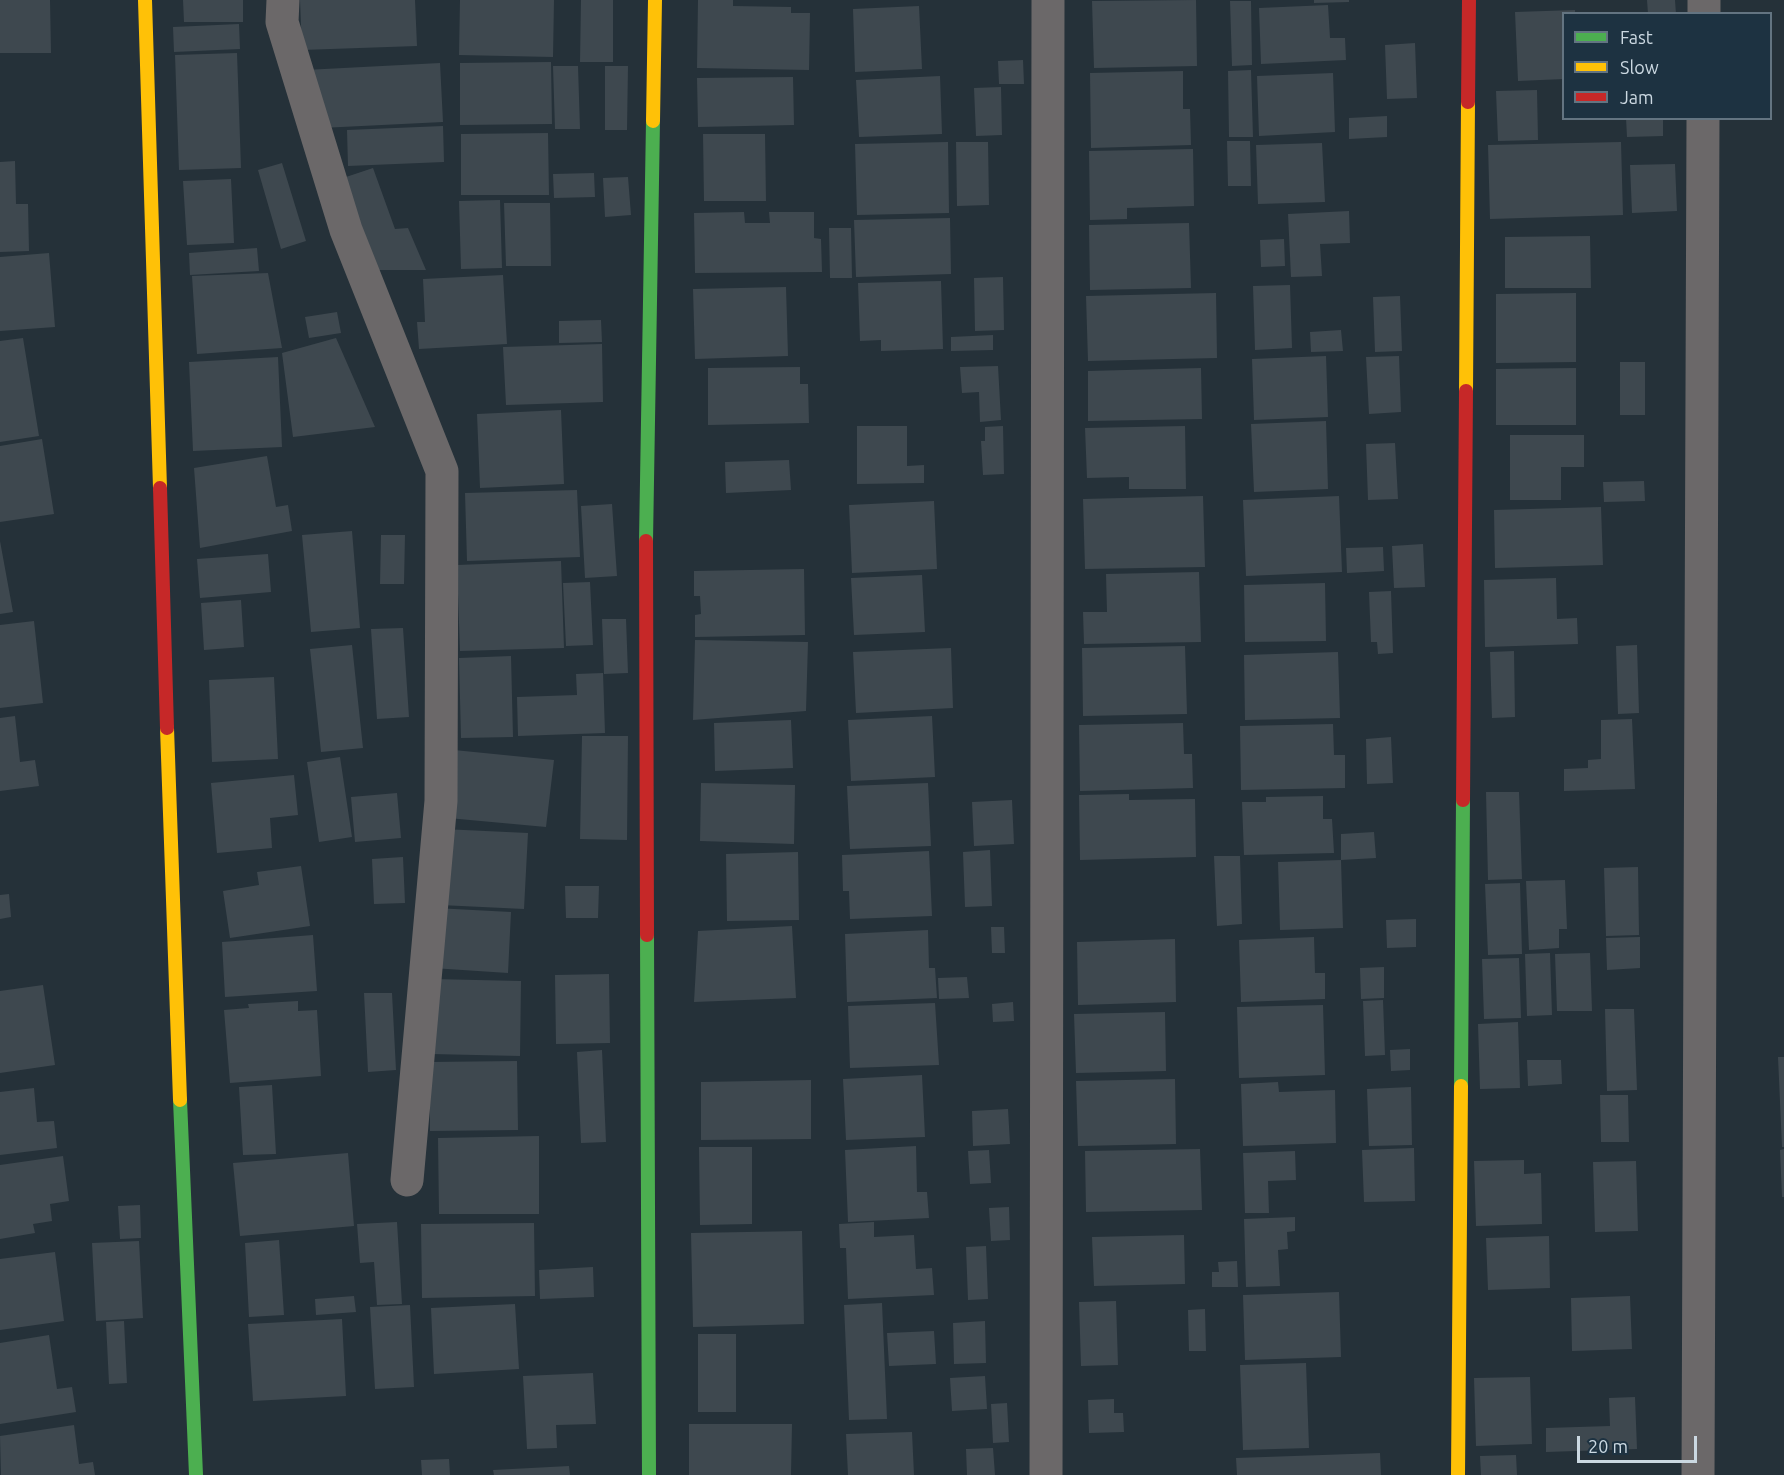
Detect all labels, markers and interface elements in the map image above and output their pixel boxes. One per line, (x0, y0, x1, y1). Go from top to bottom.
legend (1562, 12, 1772, 120)
text: Fast (1620, 27, 1653, 47)
text: Slow (1620, 57, 1659, 77)
text: Jam (1620, 87, 1654, 107)
scale bar (1580, 1424, 1700, 1462)
text: 20 m (1588, 1436, 1628, 1456)

